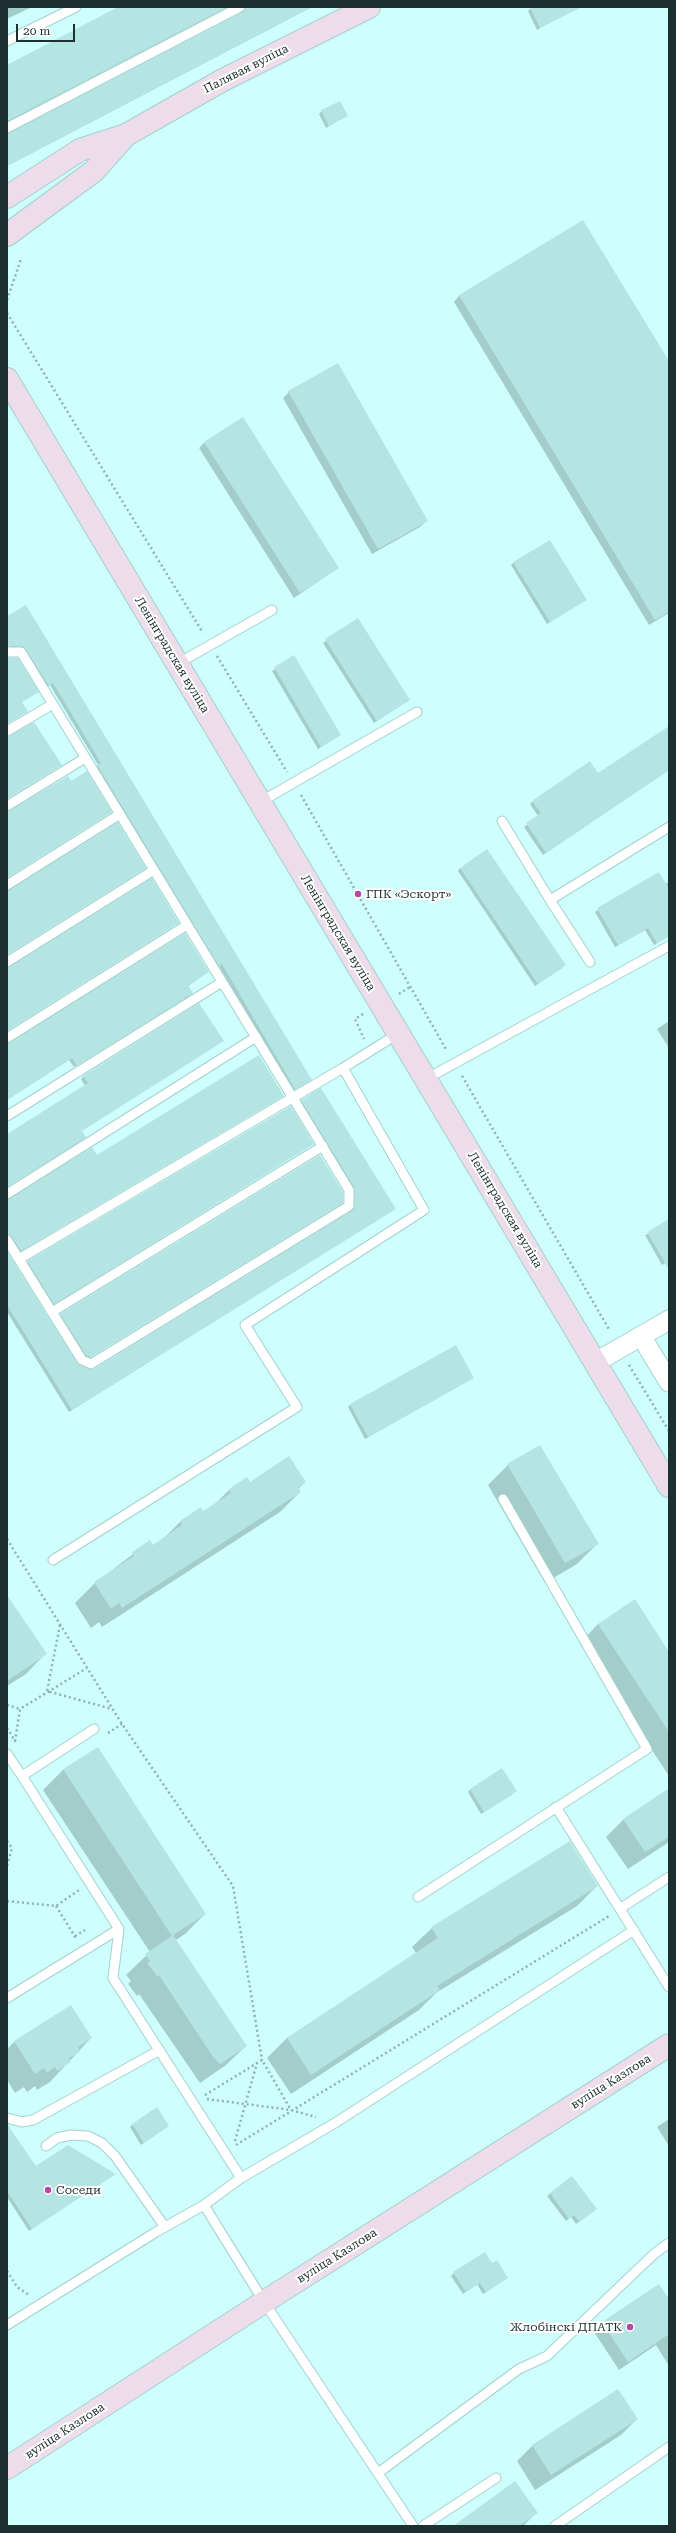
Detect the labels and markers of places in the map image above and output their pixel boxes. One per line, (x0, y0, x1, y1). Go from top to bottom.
place label: ГПК «Эскорт» (366, 887, 451, 901)
marker: ГПК «Эскорт» (353, 889, 363, 899)
place label: Соседи (56, 2183, 101, 2197)
marker: Соседи (43, 2185, 53, 2195)
place label: Жлобінскі ДПАТК (510, 2320, 622, 2334)
marker: Жлобінскі ДПАТК (625, 2322, 635, 2332)

